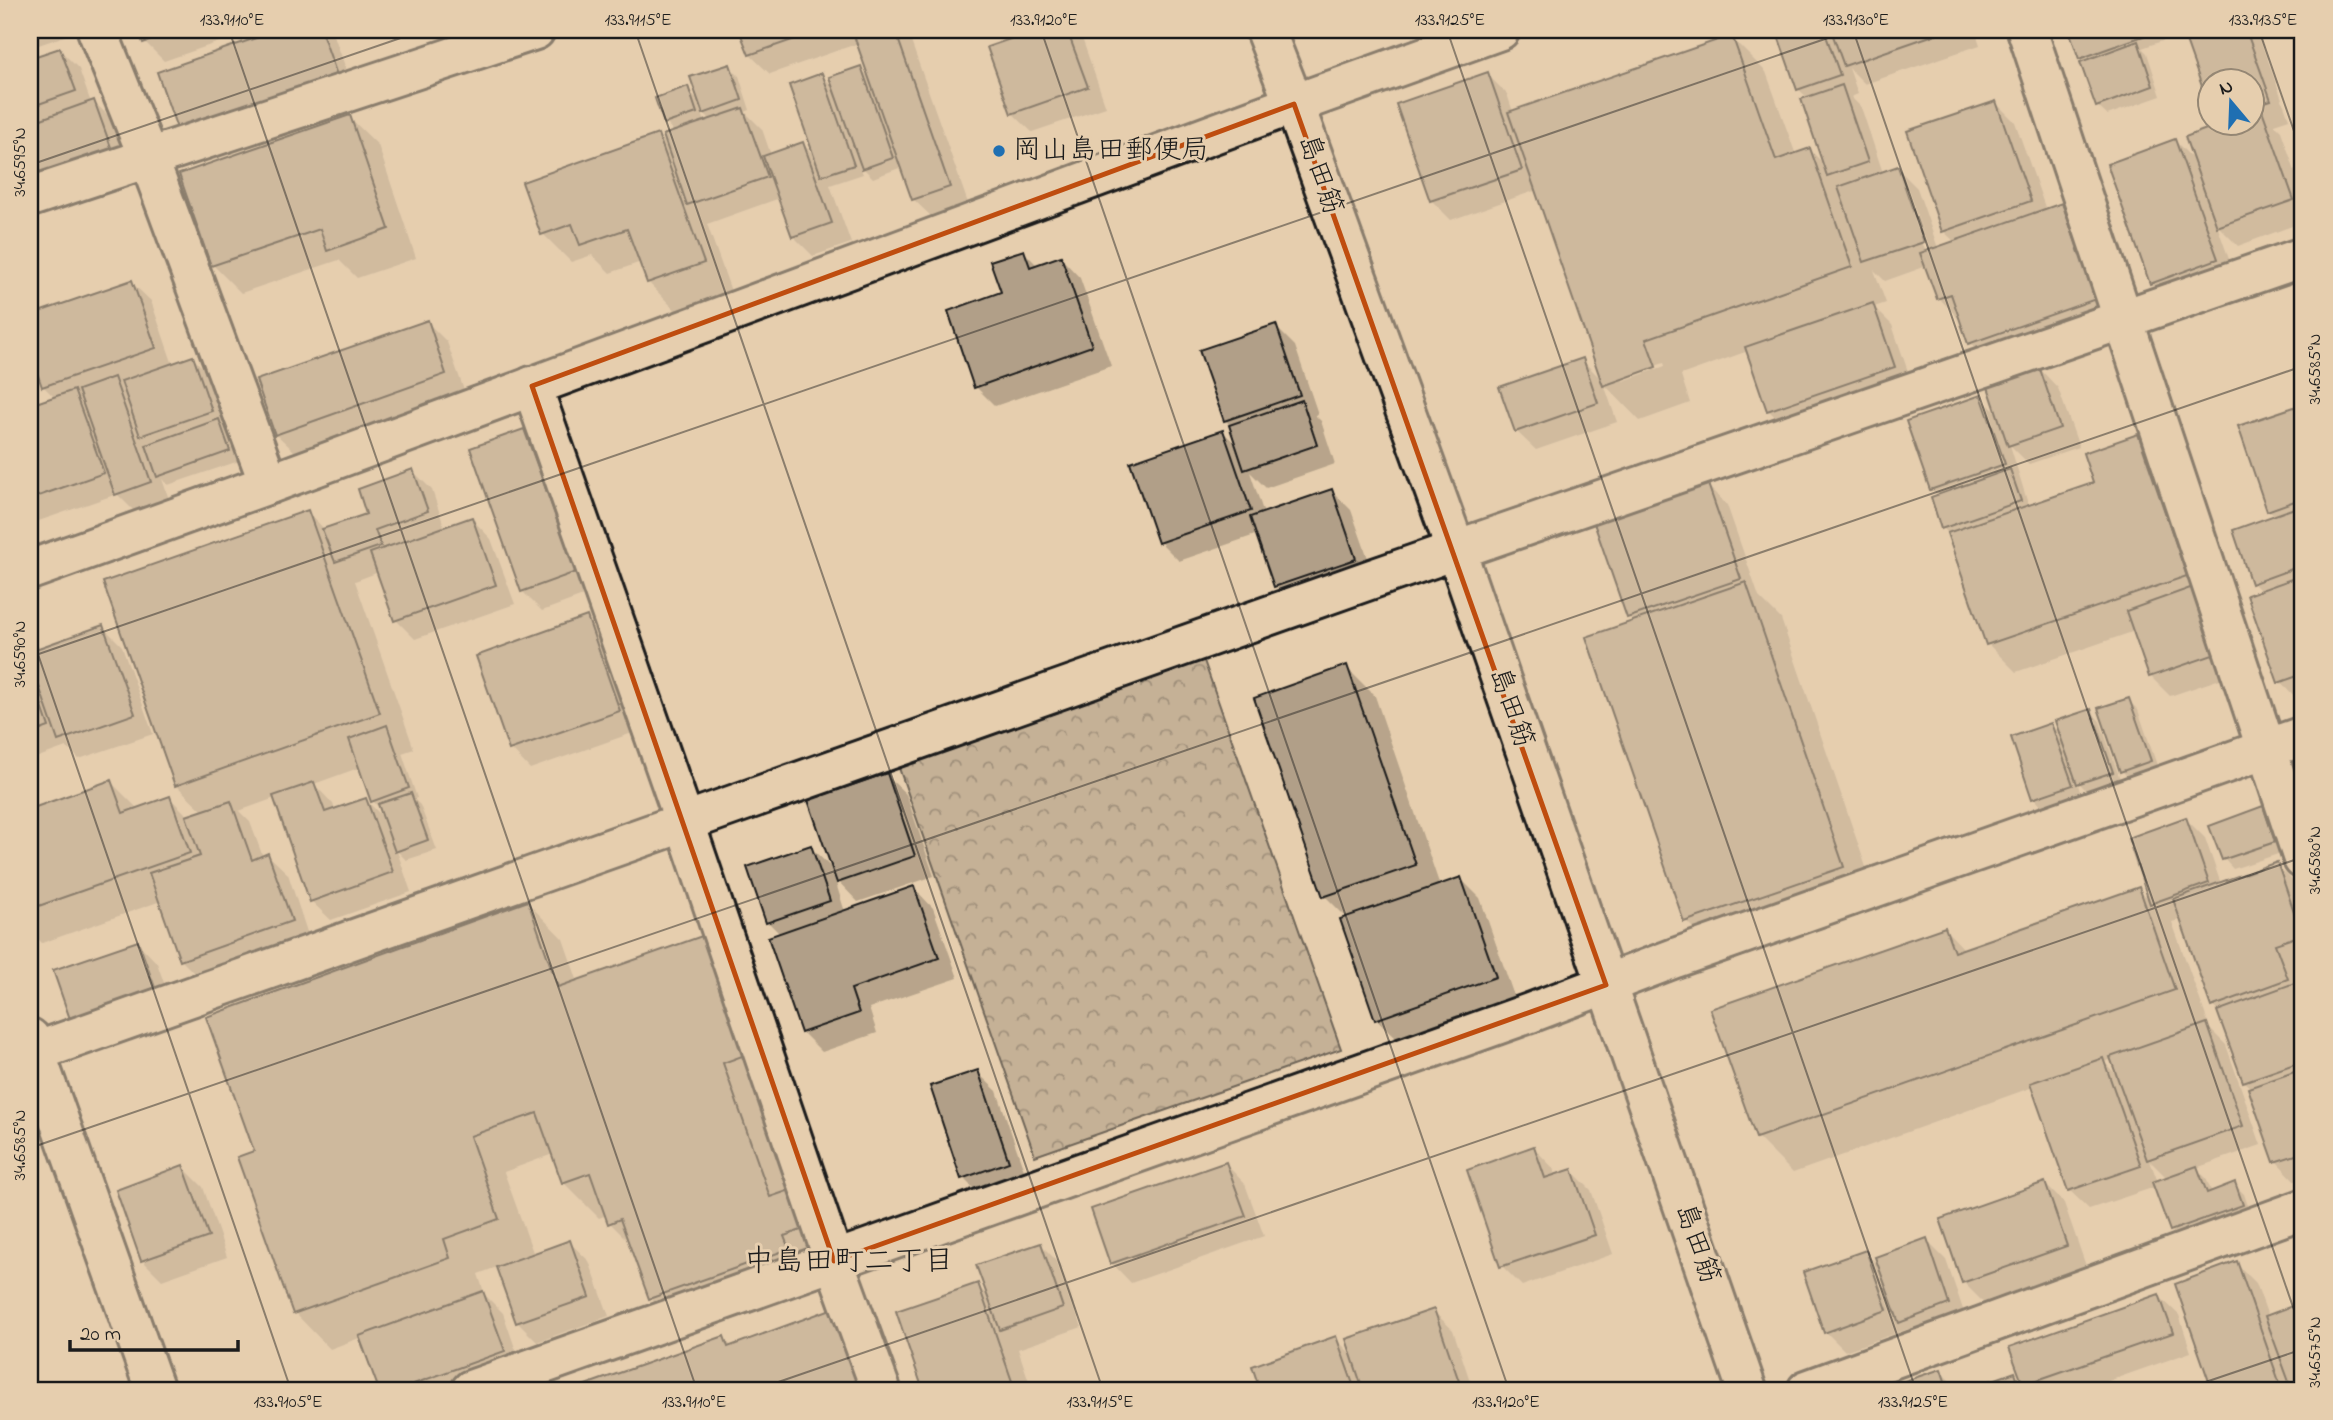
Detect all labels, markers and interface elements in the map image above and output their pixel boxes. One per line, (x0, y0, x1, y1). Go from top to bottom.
text: 133.9110°E (200, 8, 264, 34)
text: 133.9115°E (604, 8, 672, 34)
text: 133.9120°E (1010, 8, 1078, 34)
text: 133.9125°E (1415, 8, 1485, 34)
text: 133.9130°E (1823, 8, 1889, 34)
text: 133.9135°E (2229, 8, 2298, 34)
north arrow (2196, 66, 2266, 136)
text: N (2216, 73, 2237, 103)
text: 34.6595°N (8, 127, 34, 197)
street label: 島田筋 (1286, 129, 1352, 221)
place label: 岡山島田郵便局 (1013, 131, 1209, 172)
marker: 岡山島田郵便局 (991, 143, 1007, 159)
text: 34.6585°N (2303, 334, 2329, 404)
text: 34.6590°N (8, 621, 34, 687)
street label: 島田筋 (1477, 662, 1543, 754)
text: 34.6580°N (2303, 826, 2329, 894)
text: 34.6585°N (8, 1110, 34, 1180)
street label: 島田筋 (1663, 1198, 1729, 1290)
district label: 中島田町二丁目 (744, 1241, 954, 1285)
scale bar (70, 1308, 238, 1352)
text: 34.6575°N (2303, 1316, 2329, 1388)
text: 20 m (80, 1320, 121, 1350)
text: 133.9105°E (253, 1390, 323, 1416)
text: 133.9110°E (662, 1390, 726, 1416)
text: 133.9115°E (1066, 1390, 1134, 1416)
text: 133.9120°E (1472, 1390, 1540, 1416)
text: 133.9125°E (1878, 1390, 1948, 1416)

